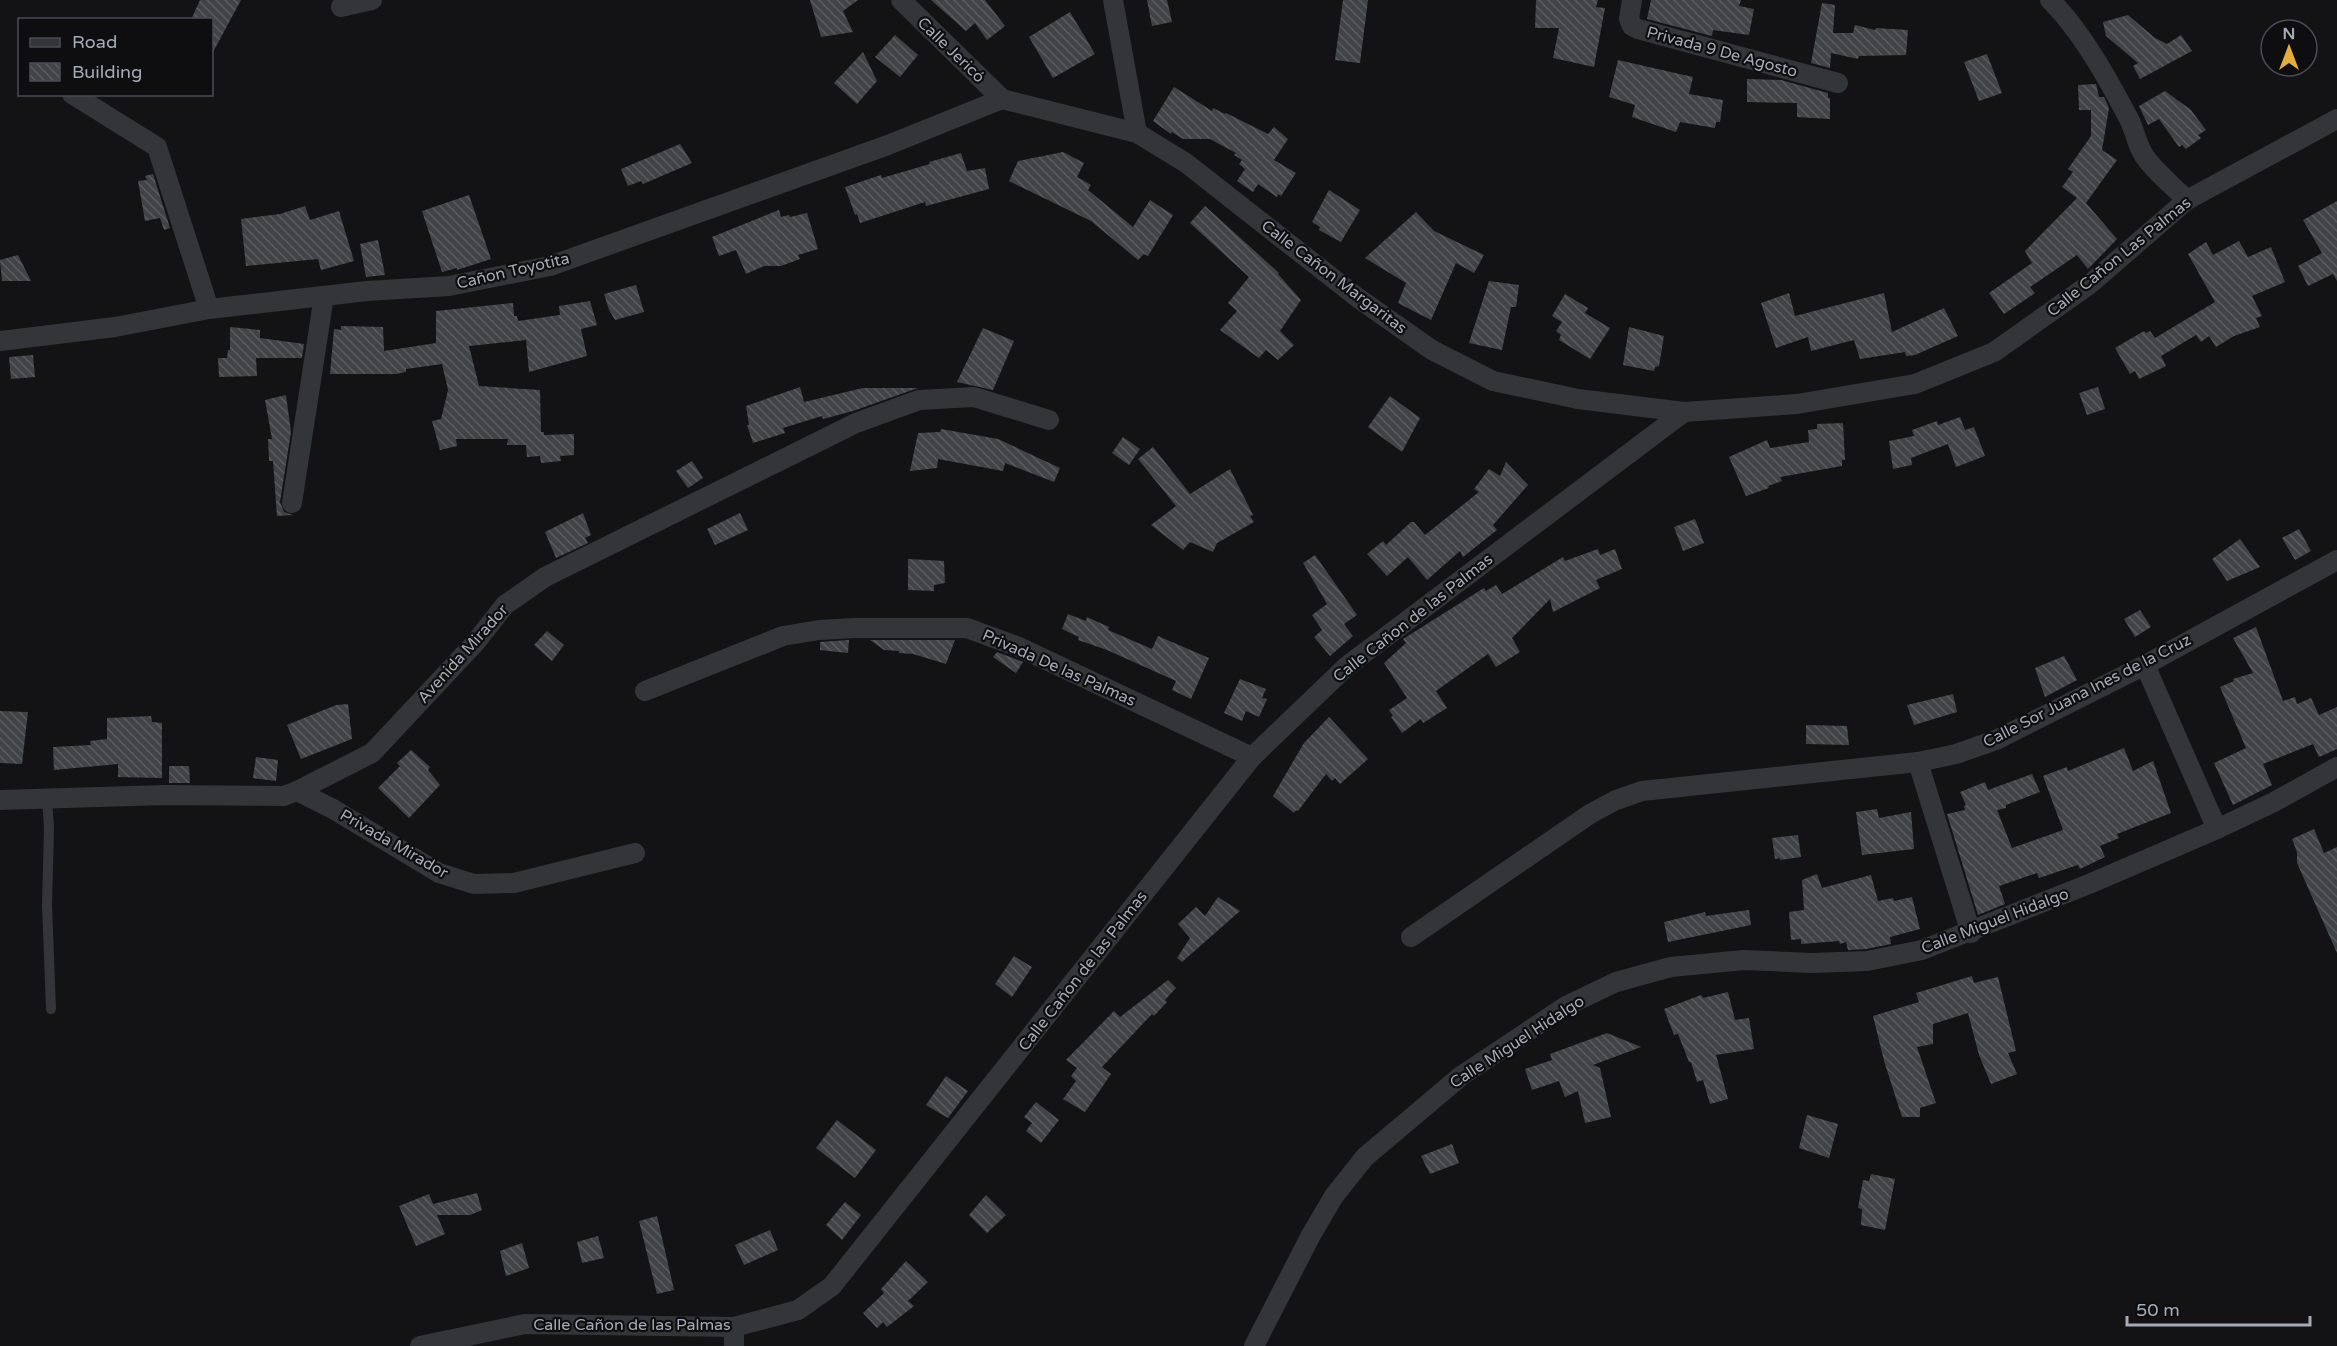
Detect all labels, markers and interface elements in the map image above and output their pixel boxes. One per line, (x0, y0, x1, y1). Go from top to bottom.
street label: Calle Jericó (913, 13, 989, 87)
legend (18, 18, 213, 96)
north arrow (2259, 18, 2319, 78)
street label: Privada 9 De Agosto (1644, 22, 1800, 82)
text: N (2283, 24, 2295, 44)
text: Road (72, 31, 117, 53)
text: Building (72, 61, 142, 83)
street label: Calle Cañon Las Palmas (2043, 193, 2195, 321)
street label: Calle Cañon Margaritas (1257, 216, 1411, 338)
street label: Cañon Toyotita (455, 248, 571, 294)
street label: Calle Cañon de las Palmas (1329, 549, 1497, 687)
street label: Avenida Mirador (413, 600, 513, 708)
street label: Privada De las Palmas (979, 625, 1139, 711)
street label: Calle Sor Juana Ines de la Cruz (1980, 630, 2194, 752)
street label: Privada Mirador (336, 805, 452, 884)
street label: Calle Miguel Hidalgo (1918, 884, 2072, 958)
street label: Calle Cañon de las Palmas (1014, 887, 1152, 1055)
street label: Calle Miguel Hidalgo (1446, 991, 1588, 1093)
scale bar (2127, 1289, 2310, 1327)
text: 50 m (2136, 1299, 2180, 1321)
street label: Calle Cañon de las Palmas (533, 1315, 731, 1335)

